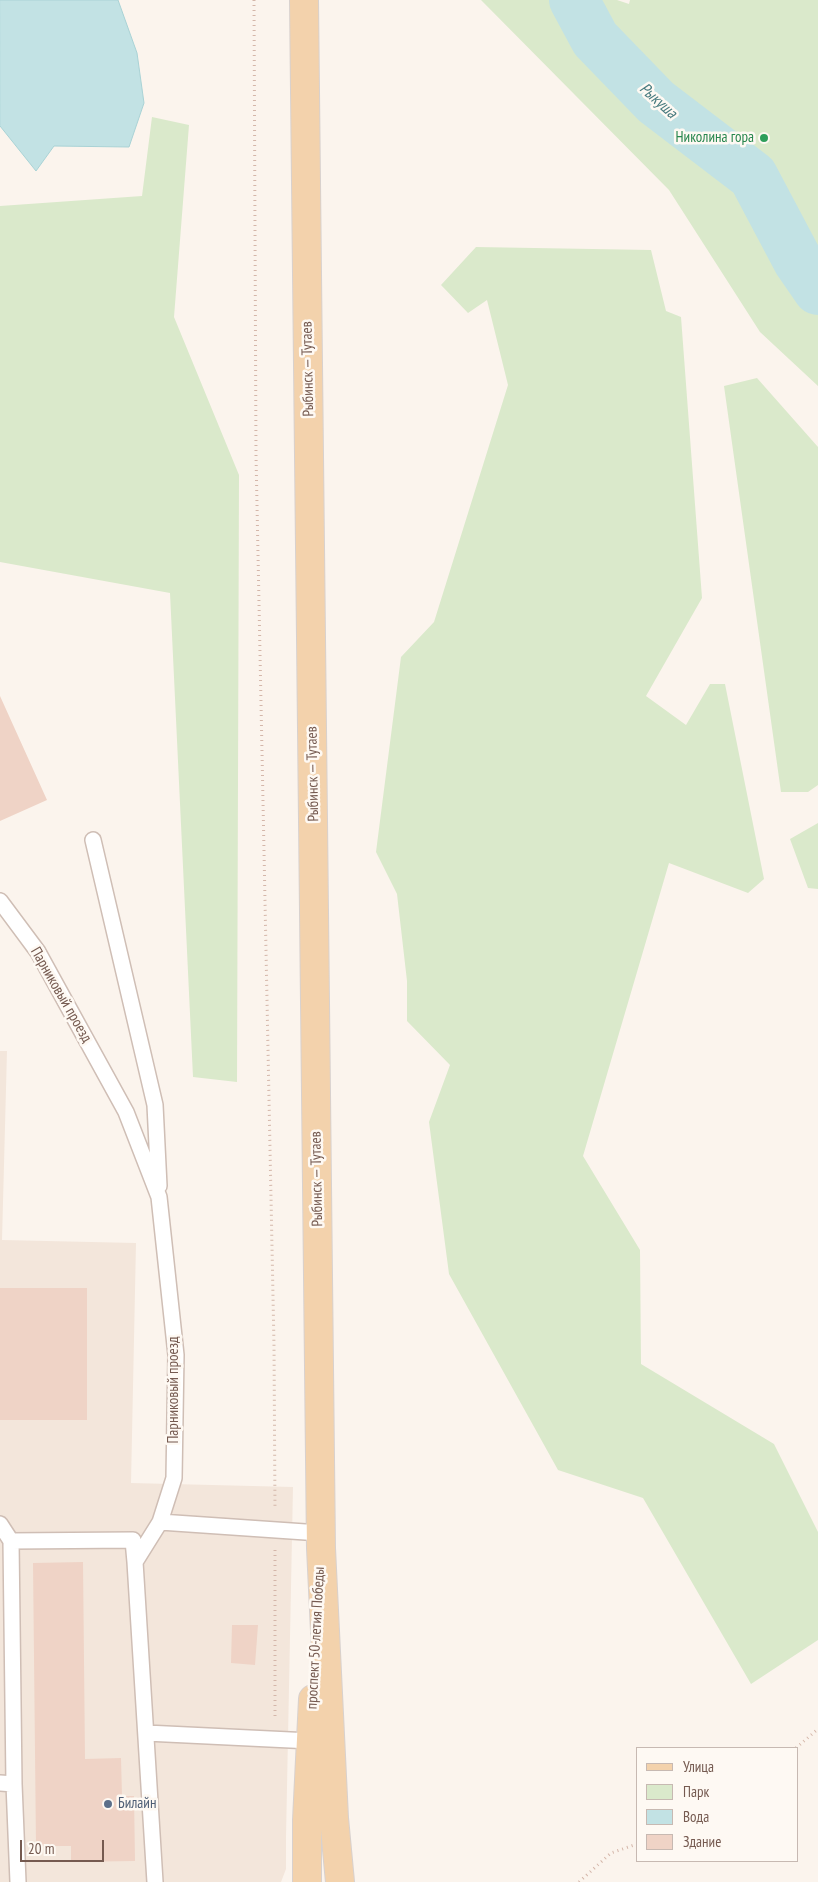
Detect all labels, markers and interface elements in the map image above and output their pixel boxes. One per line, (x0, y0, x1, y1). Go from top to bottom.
water label: Рыкуша (635, 79, 681, 123)
place label: Николина гора (676, 129, 754, 147)
marker: Николина гора (758, 132, 770, 144)
street label: Рыбинск — Тутаев (298, 321, 318, 417)
street label: Рыбинск — Тутаев (303, 726, 323, 822)
street label: Парниковый проезд (26, 944, 96, 1046)
street label: Рыбинск — Тутаев (307, 1131, 327, 1227)
street label: Парниковый проезд (165, 1336, 183, 1444)
street label: проспект 50-летия Победы (303, 1566, 329, 1710)
legend (636, 1747, 798, 1862)
text: Улица (683, 1757, 714, 1776)
text: Парк (683, 1782, 709, 1801)
place label: Билайн (118, 1795, 156, 1813)
marker: Билайн (102, 1798, 114, 1810)
text: Вода (683, 1807, 709, 1826)
scale bar (22, 1830, 106, 1862)
text: Здание (683, 1832, 721, 1851)
text: 20 m (28, 1839, 54, 1858)

